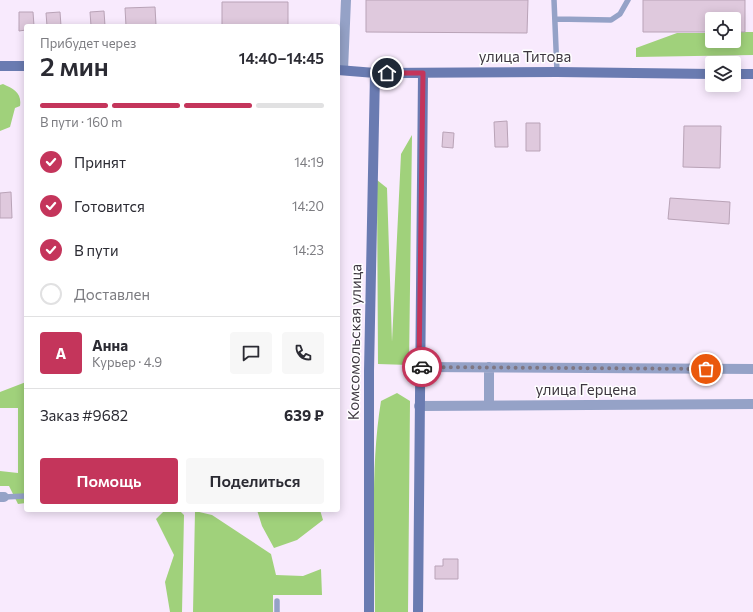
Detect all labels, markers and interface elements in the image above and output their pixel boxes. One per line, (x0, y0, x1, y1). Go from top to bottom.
map controls (705, 12, 741, 92)
button: locate (705, 12, 741, 48)
text: Прибудет через (40, 35, 136, 51)
street label: улица Титова (479, 47, 571, 65)
text: 14:40–14:45 (239, 49, 324, 67)
text: 2 мин (40, 50, 109, 81)
pin (370, 56, 404, 90)
button: layers (705, 56, 741, 92)
icon: home (376, 62, 398, 84)
text: В пути · 160 m (40, 114, 122, 130)
icon: check (40, 151, 62, 173)
text: Принят (74, 153, 126, 171)
text: 14:19 (294, 154, 324, 170)
icon: check (40, 195, 62, 217)
text: Готовится (74, 197, 145, 215)
text: 14:20 (292, 198, 324, 214)
icon: check (40, 239, 62, 261)
text: В пути (74, 241, 119, 259)
text: 14:23 (293, 242, 324, 258)
street label: Комсомольская улица (344, 264, 364, 420)
text: Доставлен (74, 285, 150, 303)
button: chat (230, 332, 272, 374)
button: phone (282, 332, 324, 374)
text: Анна (92, 336, 128, 354)
text: А (56, 344, 66, 362)
courier (402, 347, 442, 387)
pin (689, 352, 723, 386)
text: Курьер · 4.9 (92, 354, 162, 370)
icon: car (411, 356, 433, 378)
icon: bag (695, 358, 717, 380)
street label: улица Герцена (536, 380, 636, 398)
text: Заказ #9682 (40, 406, 128, 424)
text: 639 ₽ (284, 406, 324, 424)
button: Помощь (40, 458, 178, 504)
button: Поделиться (186, 458, 324, 504)

